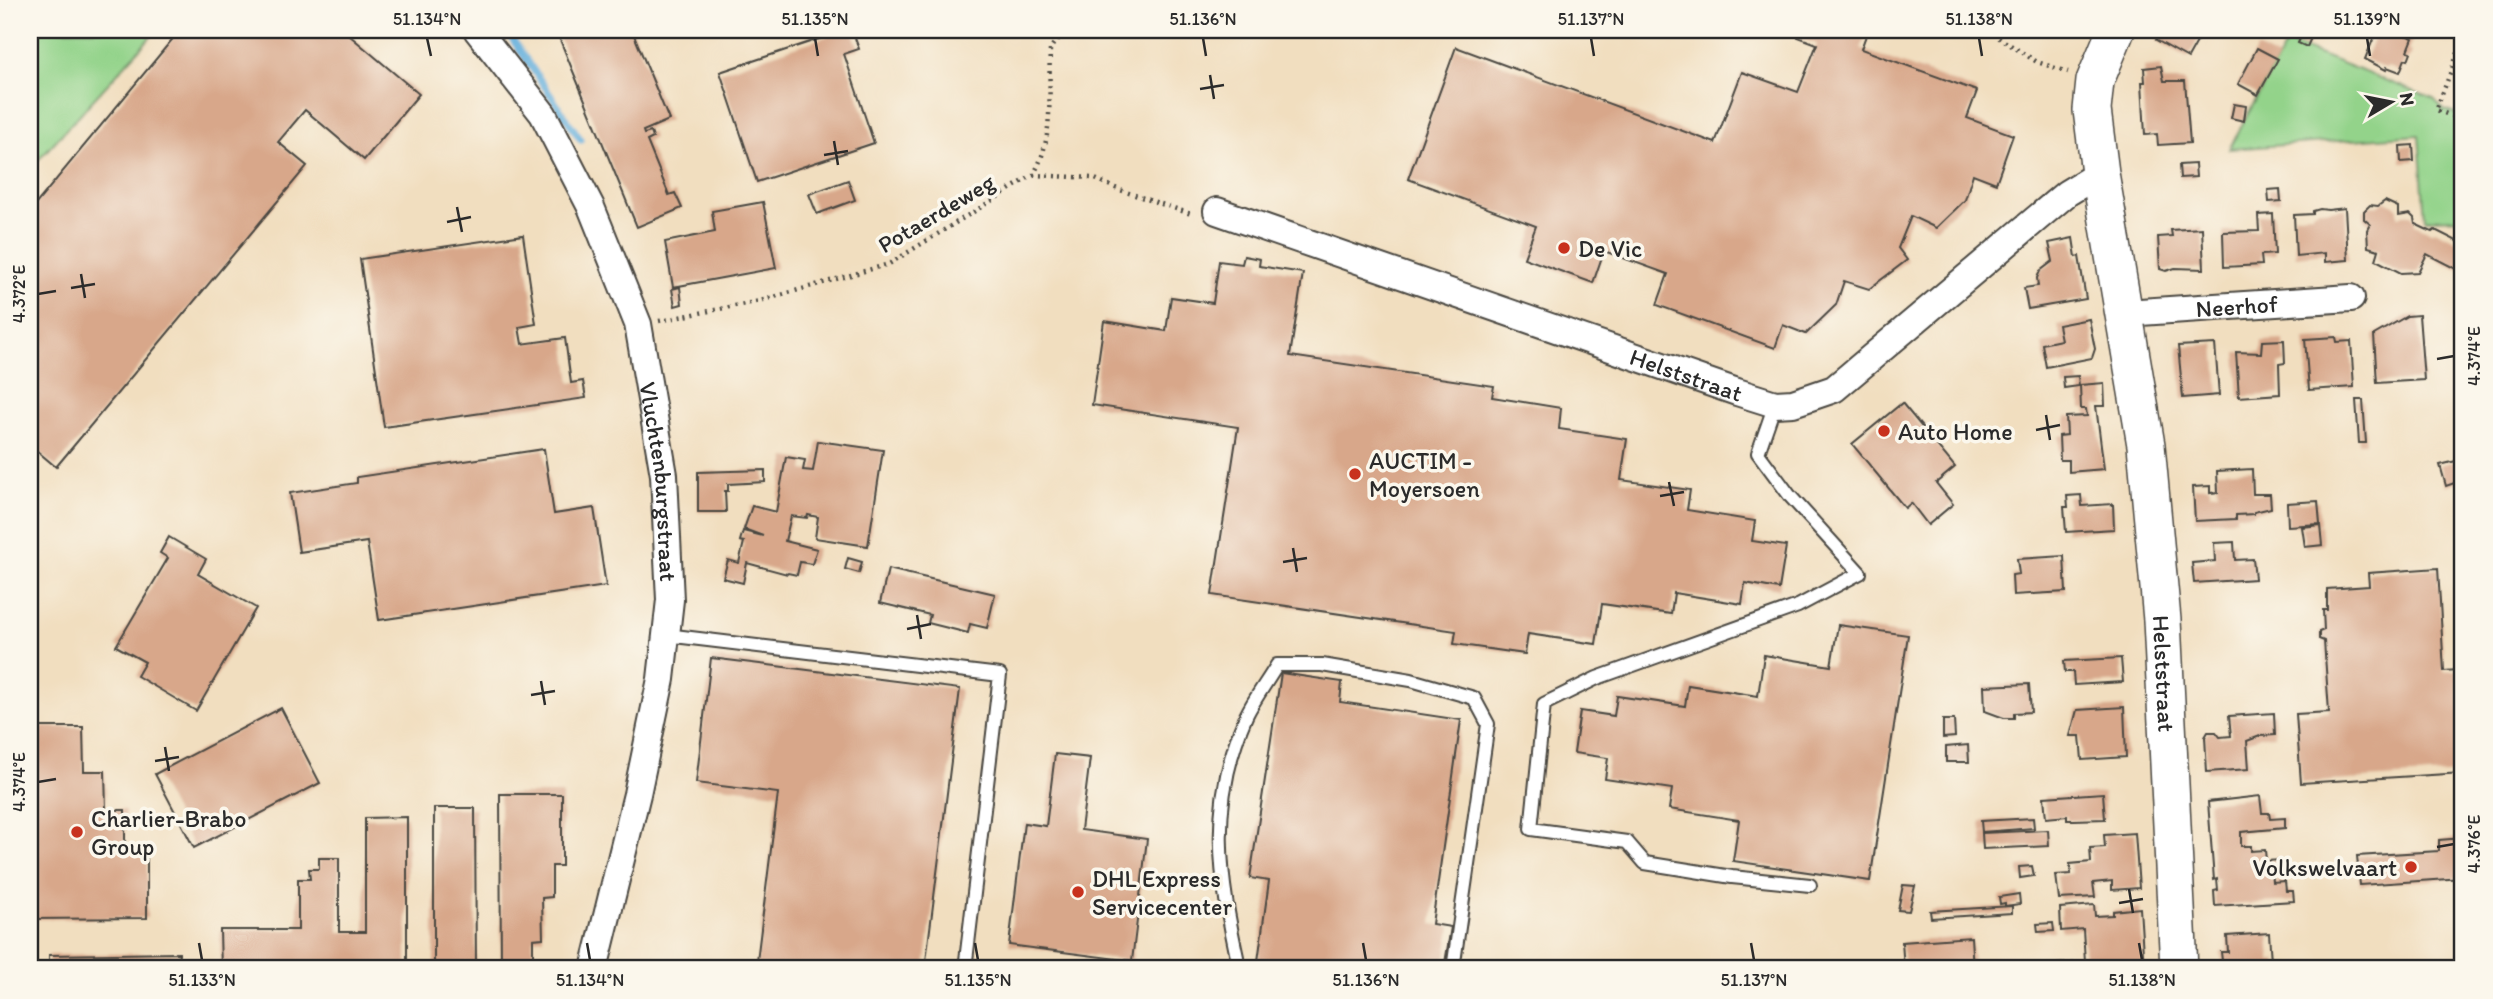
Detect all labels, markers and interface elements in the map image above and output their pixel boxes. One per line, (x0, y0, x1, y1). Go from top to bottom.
text: 51.134°N (393, 8, 461, 30)
text: 51.135°N (781, 8, 849, 30)
text: 51.136°N (1169, 8, 1237, 30)
text: 51.137°N (1558, 8, 1624, 30)
text: 51.138°N (1945, 8, 2013, 30)
text: 51.139°N (2333, 8, 2401, 30)
north arrow (2356, 66, 2426, 136)
text: N (2395, 91, 2420, 107)
street label: Potaerdeweg (872, 166, 1000, 259)
place label: De Vic (1578, 234, 1642, 263)
marker: De Vic (1556, 240, 1572, 256)
text: 4.372°E (8, 265, 30, 323)
street label: Neerhof (2195, 288, 2280, 323)
text: 4.374°E (2463, 326, 2485, 386)
street label: Helststraat (1626, 341, 1746, 407)
street label: Vluchtenburgstraat (634, 380, 684, 582)
place label: Auto Home (1898, 417, 2013, 446)
marker: Auto Home (1876, 423, 1892, 439)
place label: AUCTIM - Moyersoen (1369, 446, 1480, 503)
marker: AUCTIM - Moyersoen (1347, 466, 1363, 482)
street label: Helststraat (2147, 614, 2182, 733)
text: 4.374°E (8, 752, 30, 812)
place label: Charlier-Brabo Group (91, 804, 246, 861)
text: 4.376°E (2463, 815, 2485, 873)
marker: Charlier-Brabo Group (69, 824, 85, 840)
place label: Volkswelvaart (2253, 853, 2397, 882)
marker: Volkswelvaart (2403, 859, 2419, 875)
place label: DHL Express Servicecenter (1092, 864, 1232, 921)
marker: DHL Express Servicecenter (1070, 884, 1086, 900)
text: 51.133°N (168, 969, 236, 991)
text: 51.134°N (556, 969, 624, 991)
text: 51.135°N (944, 969, 1012, 991)
text: 51.136°N (1332, 969, 1400, 991)
text: 51.137°N (1721, 969, 1787, 991)
text: 51.138°N (2108, 969, 2176, 991)

